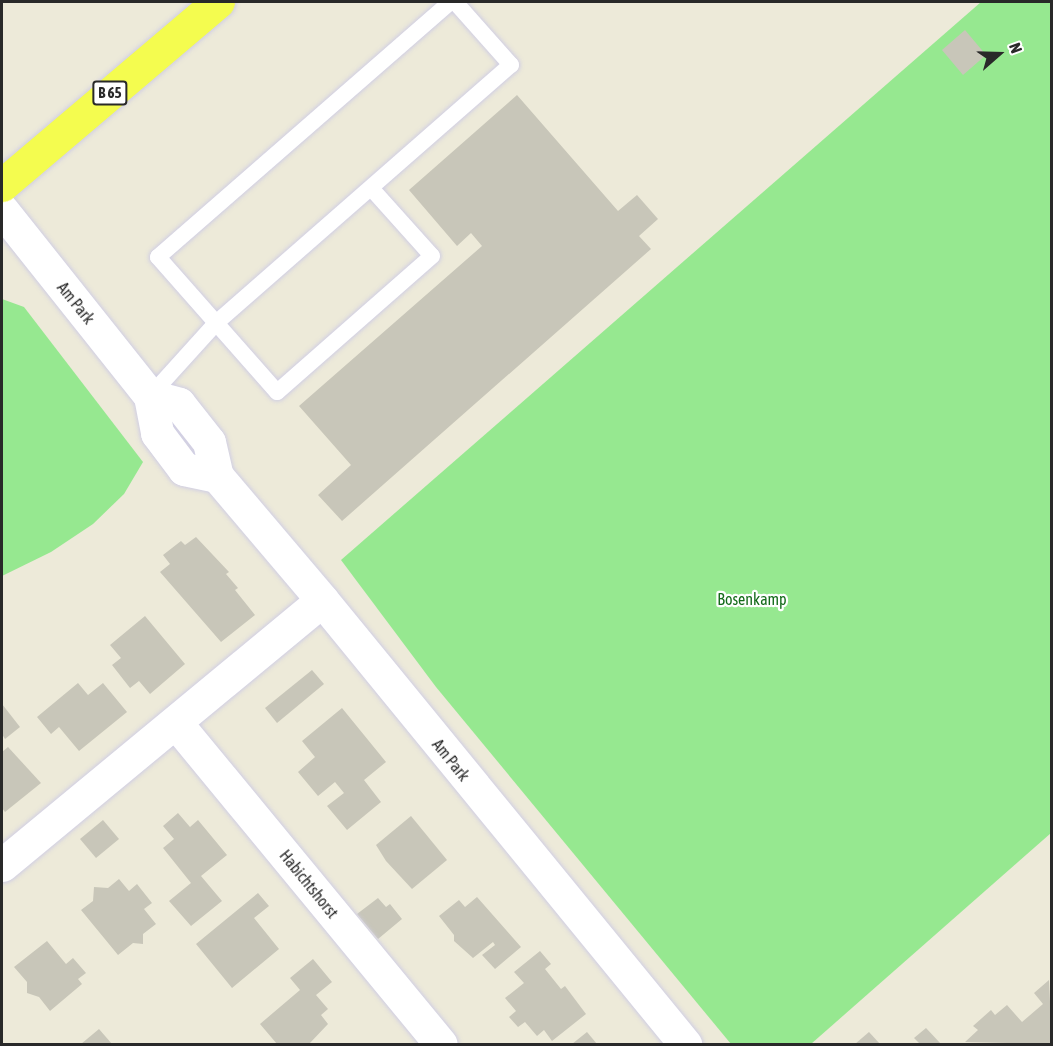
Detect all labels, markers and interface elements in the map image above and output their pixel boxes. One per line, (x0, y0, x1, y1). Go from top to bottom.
north arrow (969, 24, 1029, 84)
text: N (1006, 40, 1026, 55)
road number: B 65 (92, 81, 128, 105)
street label: Am Park (53, 278, 99, 328)
park label: Bosenkamp (717, 589, 787, 609)
street label: Am Park (428, 735, 474, 785)
street label: Habichtshorst (276, 846, 342, 922)

